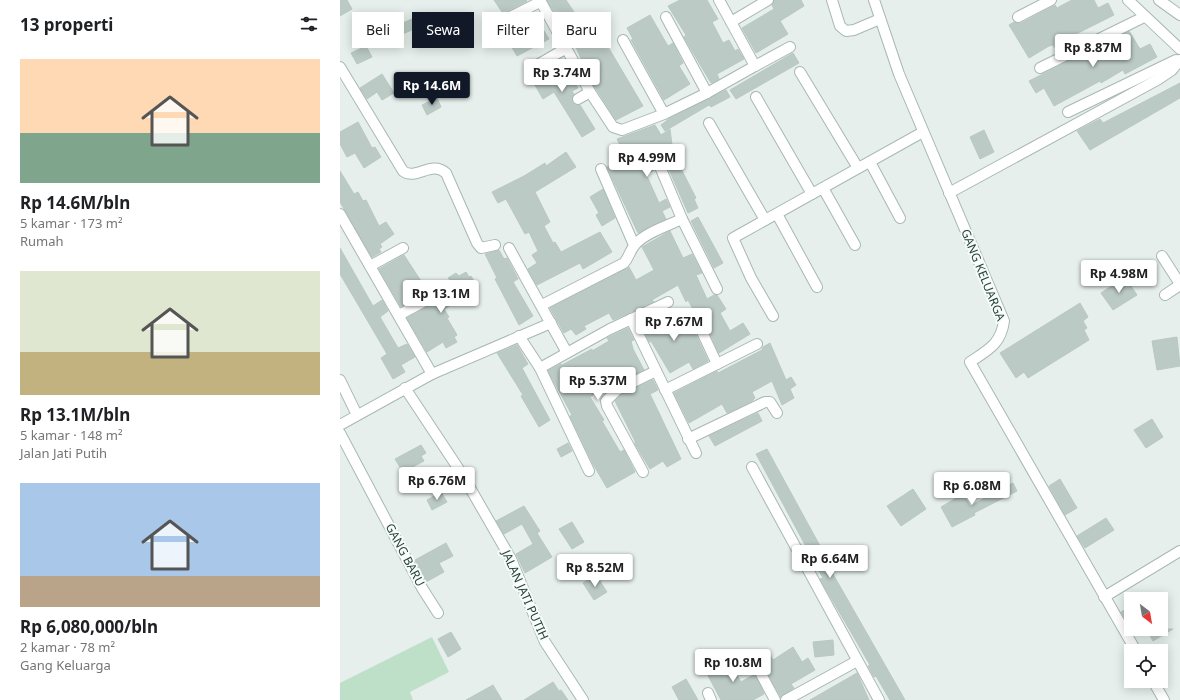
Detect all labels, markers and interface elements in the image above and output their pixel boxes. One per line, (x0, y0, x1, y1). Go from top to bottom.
chip: Beli (352, 12, 404, 48)
chip: Sewa (412, 12, 474, 48)
chip: Filter (482, 12, 544, 48)
chip: Baru (552, 12, 611, 48)
text: 13 properti (20, 13, 113, 36)
icon: filters (298, 13, 320, 35)
pin: Rp 8.87M (1052, 34, 1134, 68)
text: Rp 8.87M (1064, 38, 1122, 56)
pin: Rp 3.74M (521, 59, 603, 93)
text: Rp 3.74M (533, 63, 591, 81)
pin: Rp 14.6M (391, 72, 473, 106)
text: Rp 14.6M (403, 76, 461, 94)
icon: home (134, 85, 206, 157)
pin: Rp 4.99M (606, 144, 688, 178)
text: Rp 4.99M (618, 148, 676, 166)
text: Rp 14.6M/bln (20, 191, 130, 214)
text: 5 kamar · 173 m² (20, 214, 123, 232)
street label: GANG KELUARGA (957, 226, 1010, 324)
text: Rumah (20, 232, 64, 250)
pin: Rp 4.98M (1078, 260, 1160, 294)
text: Rp 4.98M (1090, 264, 1148, 282)
pin: Rp 13.1M (400, 280, 482, 314)
text: Rp 13.1M (412, 284, 470, 302)
icon: home (134, 297, 206, 369)
pin: Rp 7.67M (633, 308, 715, 342)
text: Rp 7.67M (645, 312, 703, 330)
pin: Rp 5.37M (557, 367, 639, 401)
text: Rp 5.37M (569, 371, 627, 389)
text: Rp 13.1M/bln (20, 403, 130, 426)
text: 5 kamar · 148 m² (20, 426, 123, 444)
text: Jalan Jati Putih (20, 444, 107, 462)
pin: Rp 6.76M (396, 467, 478, 501)
text: Rp 6.76M (408, 471, 466, 489)
pin: Rp 6.08M (931, 472, 1013, 506)
text: Rp 6.08M (943, 476, 1001, 494)
icon: home (134, 509, 206, 581)
street label: GANG BARU (382, 520, 429, 589)
pin: Rp 6.64M (789, 545, 871, 579)
street label: JALAN JATI PUTIH (498, 546, 553, 642)
text: Rp 6.64M (801, 549, 859, 567)
pin: Rp 8.52M (554, 554, 636, 588)
text: Rp 8.52M (566, 558, 624, 576)
north arrow (1124, 592, 1168, 636)
map controls (1124, 592, 1168, 688)
text: Rp 6,080,000/bln (20, 615, 158, 638)
text: 2 kamar · 78 m² (20, 638, 115, 656)
button: locate (1124, 644, 1168, 688)
pin: Rp 10.8M (692, 649, 774, 683)
text: Rp 10.8M (704, 653, 762, 671)
text: Gang Keluarga (20, 656, 111, 674)

